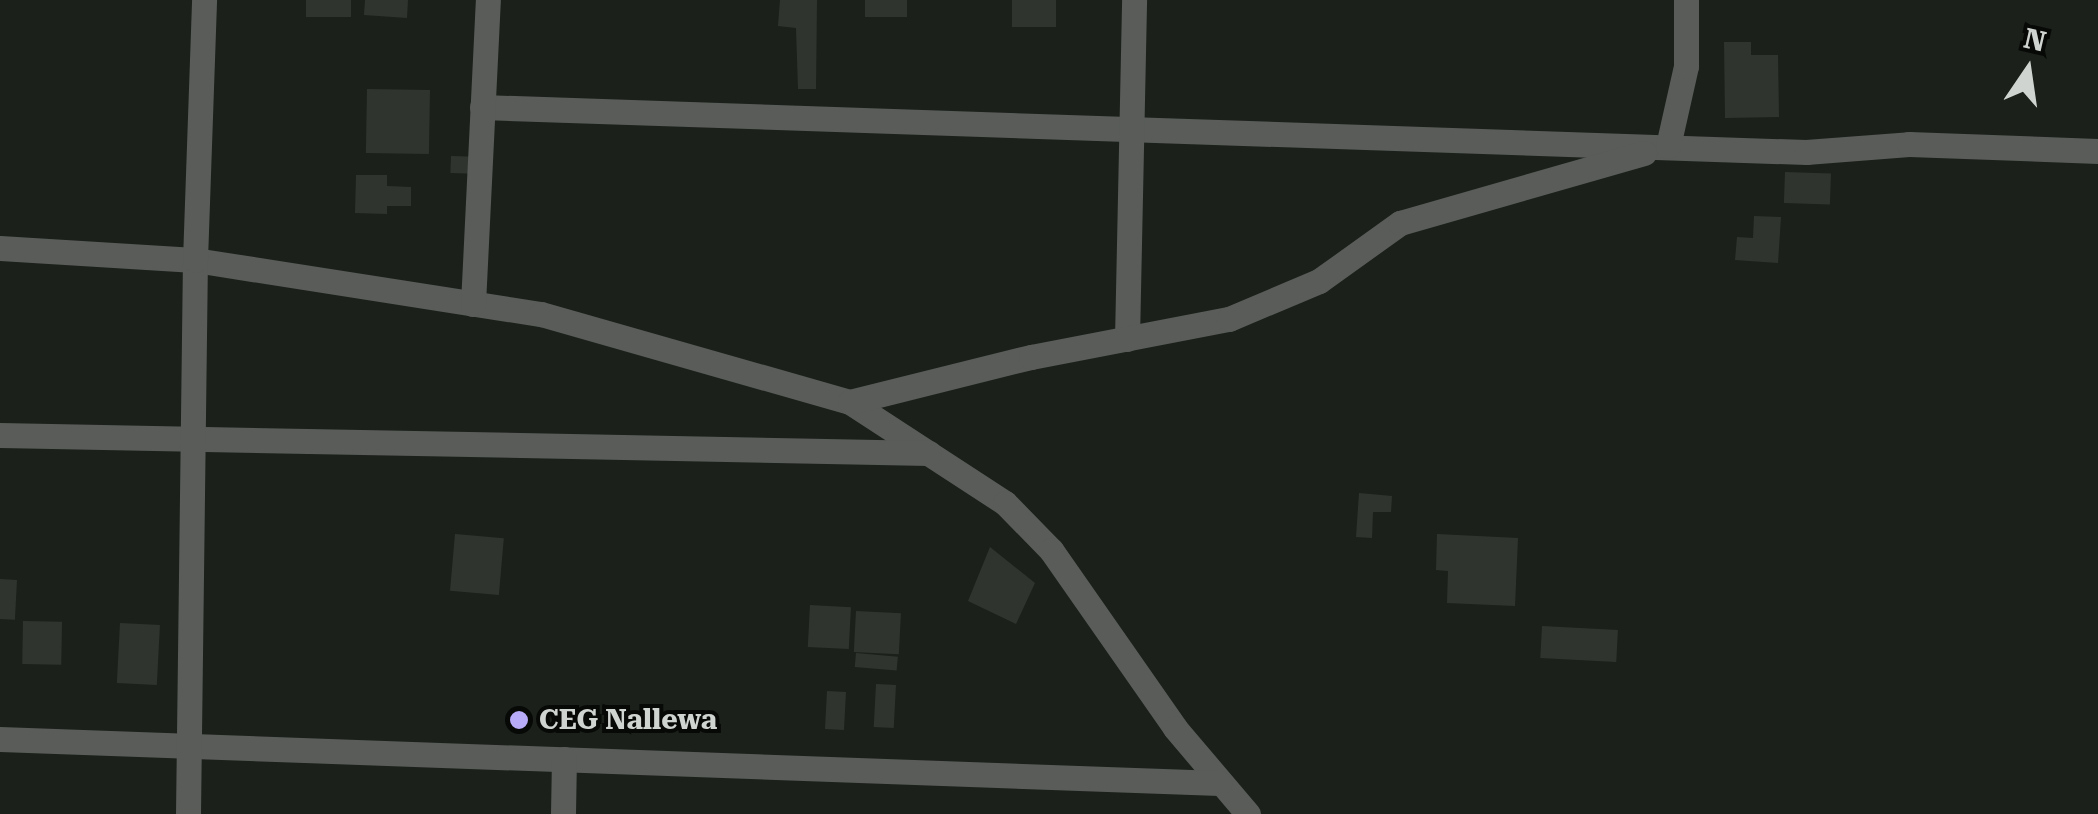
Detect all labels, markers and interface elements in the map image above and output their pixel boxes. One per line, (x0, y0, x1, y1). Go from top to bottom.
north arrow (1978, 20, 2078, 120)
text: N (2021, 22, 2049, 59)
place label: CEG Nallewa (539, 703, 717, 737)
marker: CEG Nallewa (508, 709, 530, 731)

